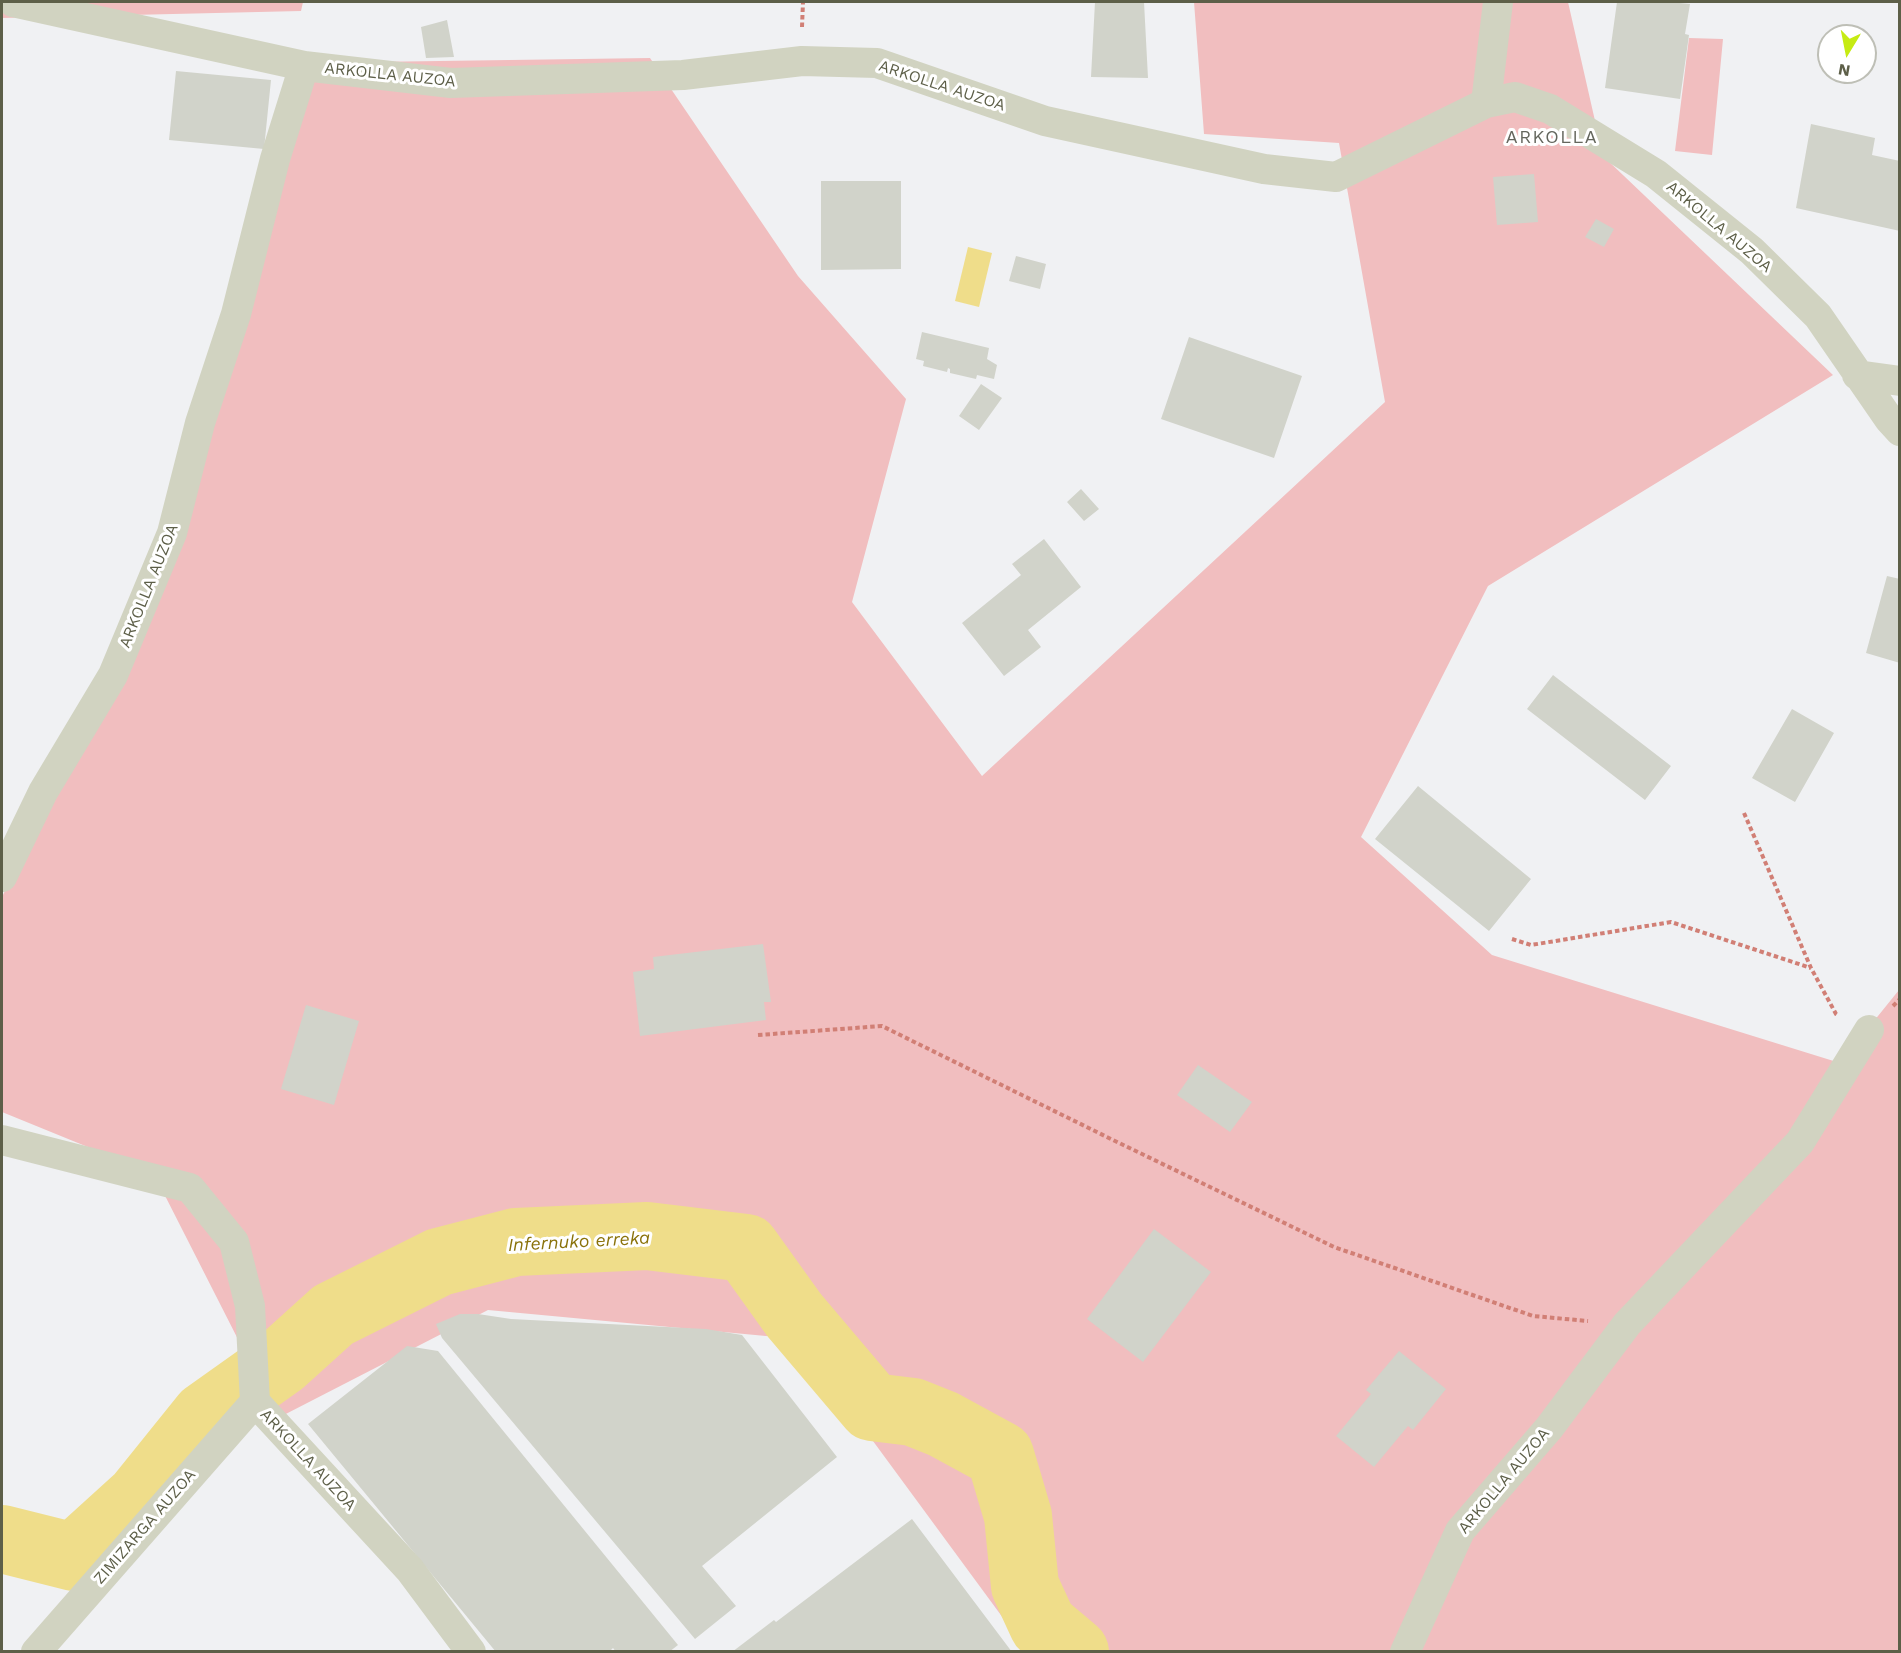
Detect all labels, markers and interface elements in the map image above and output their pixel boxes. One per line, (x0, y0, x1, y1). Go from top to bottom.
north arrow (1817, 24, 1877, 84)
street label: ARKOLLA AUZOA (876, 56, 1008, 116)
street label: ARKOLLA AUZOA (323, 59, 457, 91)
text: N (1837, 60, 1852, 81)
district label: ARKOLLA (1506, 127, 1598, 149)
street label: ARKOLLA AUZOA (1662, 177, 1776, 277)
street label: ARKOLLA AUZOA (115, 521, 183, 651)
water label: Infernuko erreka (507, 1227, 651, 1257)
street label: ARKOLLA AUZOA (256, 1405, 360, 1515)
street label: ARKOLLA AUZOA (1454, 1424, 1554, 1538)
street label: ZIMIZARGA AUZOA (90, 1466, 200, 1588)

